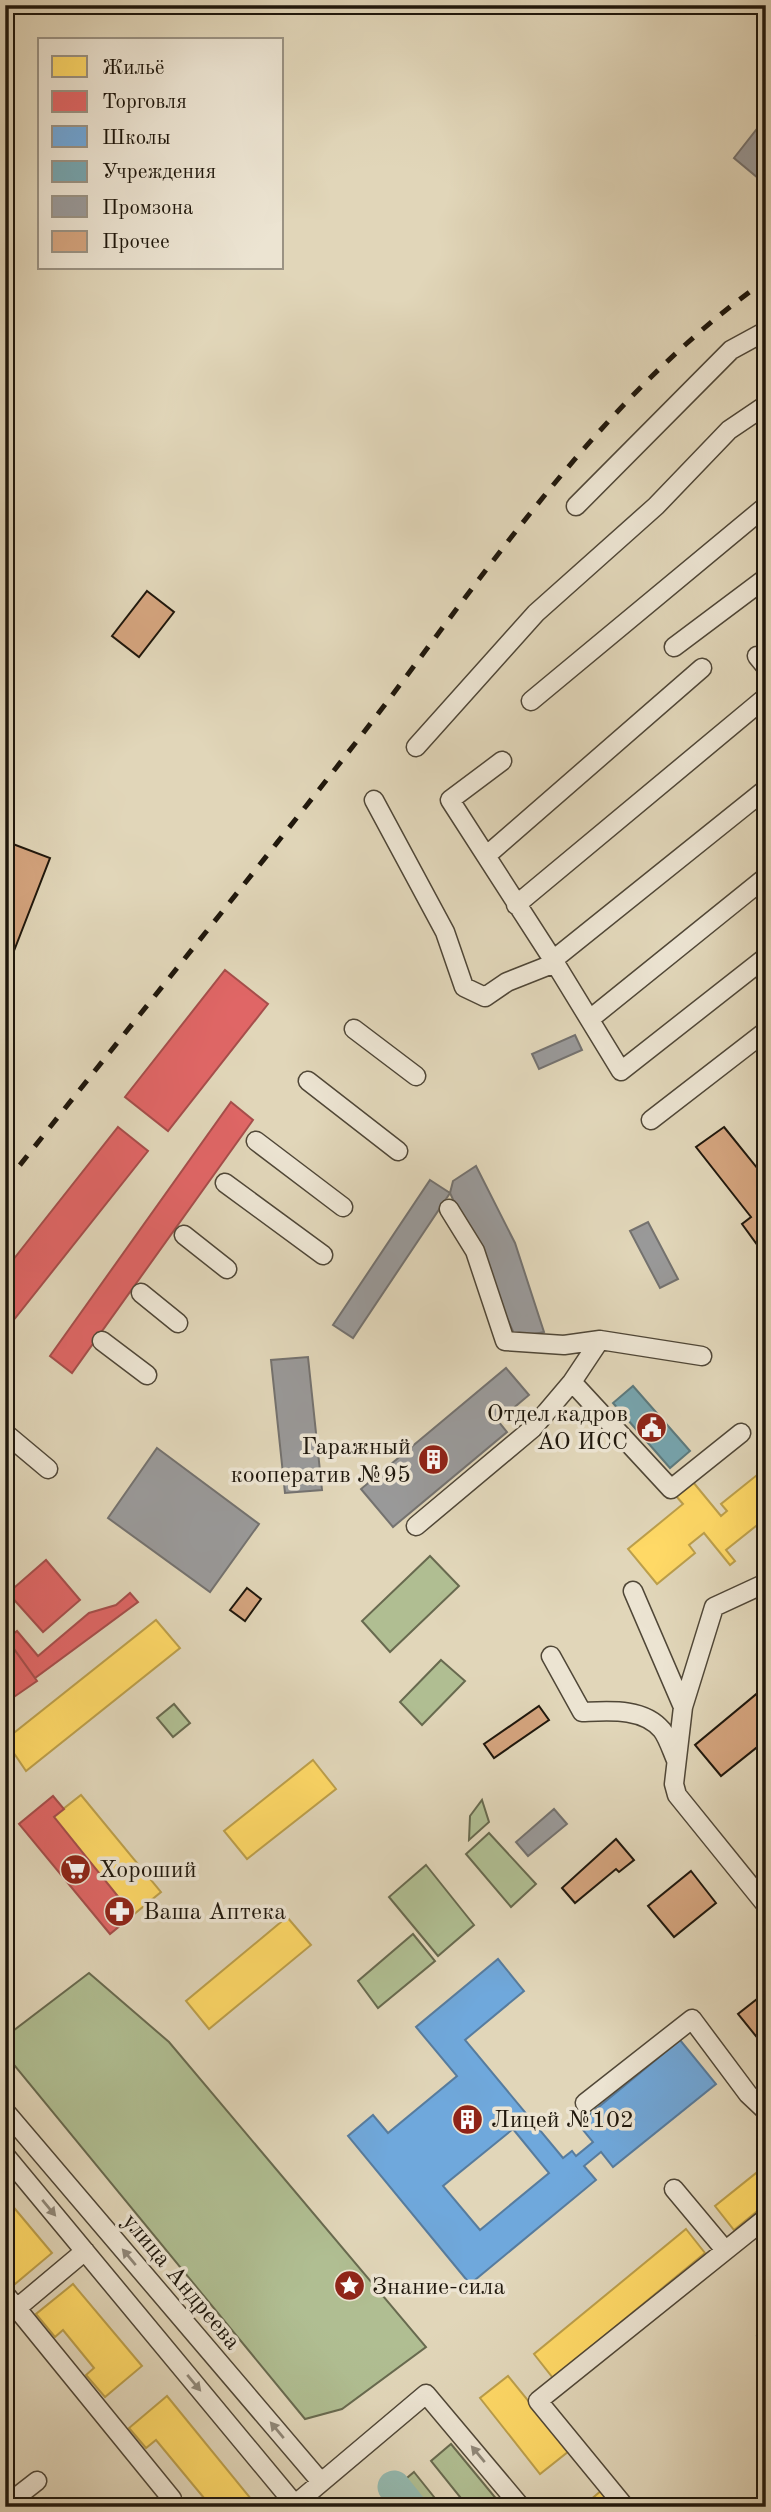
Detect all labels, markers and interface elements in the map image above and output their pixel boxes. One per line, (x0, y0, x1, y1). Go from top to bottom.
legend (38, 38, 284, 270)
text: Жильё (102, 58, 165, 79)
text: Торговля (102, 92, 187, 113)
text: Школы (102, 128, 171, 149)
text: Учреждения (102, 162, 216, 183)
text: Промзона (102, 198, 193, 219)
text: Прочее (102, 232, 170, 253)
place label: Отдел кадров АО ИСС (487, 1403, 628, 1455)
public building icon: Отдел кадров АО ИСС (634, 1410, 668, 1444)
place label: Гаражный кооператив №95 (231, 1436, 411, 1488)
building icon: Гаражный кооператив №95 (417, 1443, 451, 1477)
supermarket icon: Хороший (59, 1852, 93, 1886)
place label: Хороший (99, 1859, 197, 1883)
pharmacy icon: Ваша Аптека (103, 1894, 137, 1928)
place label: Ваша Аптека (143, 1901, 286, 1925)
building icon: Лицей №102 (451, 2102, 485, 2136)
place label: Лицей №102 (491, 2109, 634, 2133)
one-way arrow (41, 2199, 56, 2216)
street label: улица Андреева (117, 2210, 244, 2355)
one-way arrow (122, 2248, 137, 2265)
place icon: Знание-сила (332, 2269, 366, 2303)
place label: Знание-сила (372, 2276, 505, 2300)
one-way arrow (186, 2374, 201, 2391)
one-way arrow (270, 2421, 285, 2438)
one-way arrow (470, 2446, 485, 2464)

